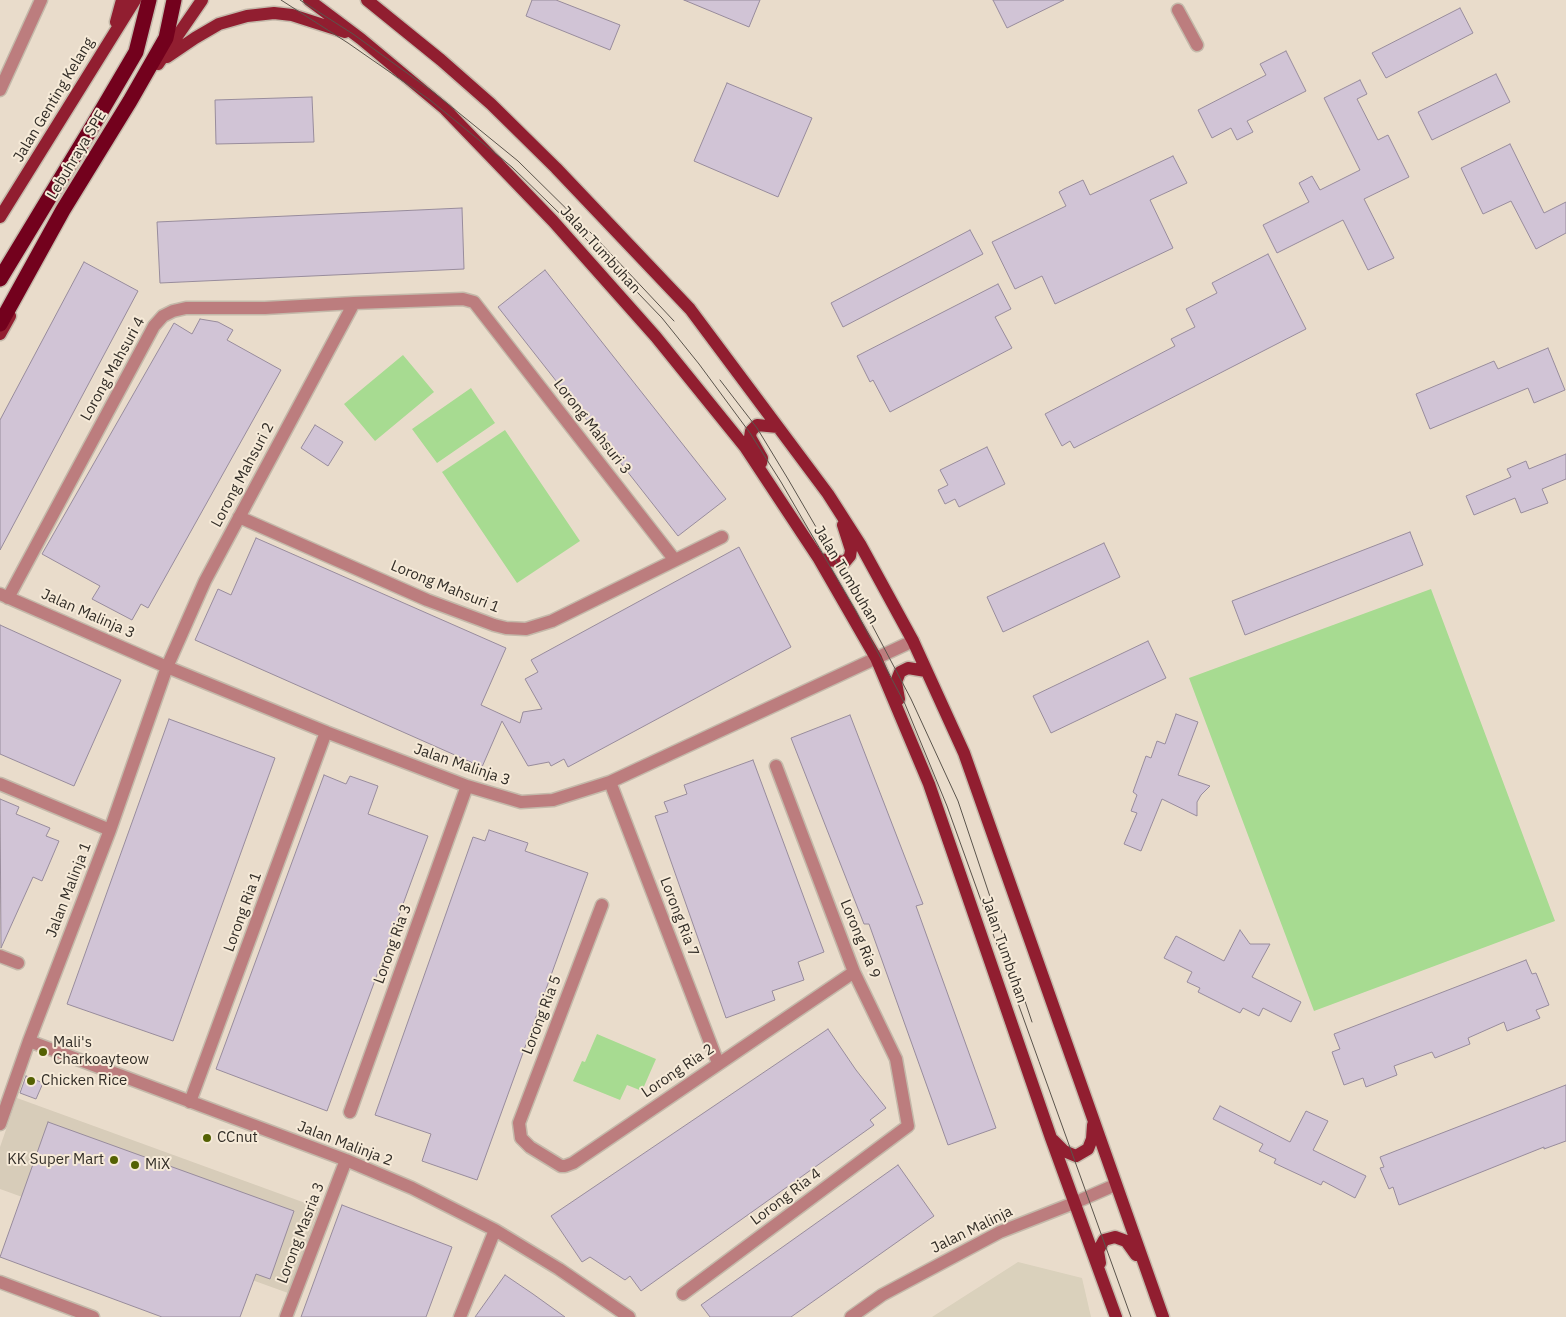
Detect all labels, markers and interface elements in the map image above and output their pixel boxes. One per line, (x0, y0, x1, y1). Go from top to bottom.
street label: Jalan Genting Kelang (10, 35, 98, 165)
street label: Lebuhraya SPE (44, 107, 110, 203)
street label: Jalan Tumbuhan (556, 203, 644, 297)
street label: Lorong Mahsuri 4 (77, 314, 149, 424)
street label: Lorong Mahsuri 3 (549, 376, 635, 478)
street label: Lorong Mahsuri 2 (208, 420, 278, 530)
street label: Jalan Tumbuhan (810, 523, 882, 627)
street label: Lorong Mahsuri 1 (388, 557, 502, 617)
street label: Jalan Malinja 3 (38, 585, 138, 643)
street label: Jalan Malinja 3 (411, 740, 513, 790)
street label: Jalan Malinja 1 (43, 840, 95, 940)
street label: Lorong Ria 1 (220, 870, 266, 954)
street label: Lorong Ria 7 (656, 875, 702, 959)
street label: Jalan Tumbuhan (977, 894, 1031, 1006)
street label: Lorong Ria 9 (836, 897, 884, 981)
street label: Lorong Ria 3 (370, 902, 416, 986)
street label: Lorong Ria 5 (519, 973, 565, 1057)
place label: Mali's Charkoayteow (53, 1034, 149, 1069)
street label: Lorong Ria 2 (638, 1040, 718, 1102)
marker: Mali's Charkoayteow (37, 1046, 49, 1058)
place label: Chicken Rice (41, 1072, 127, 1090)
marker: Chicken Rice (25, 1075, 37, 1087)
street label: Jalan Malinja 2 (295, 1118, 395, 1170)
place label: CCnut (217, 1129, 258, 1147)
marker: CCnut (201, 1132, 213, 1144)
place label: KK Super Mart (7, 1151, 104, 1169)
marker: KK Super Mart (108, 1154, 120, 1166)
place label: MiX (145, 1156, 170, 1174)
marker: MiX (129, 1159, 141, 1171)
street label: Lorong Ria 4 (747, 1165, 825, 1229)
street label: Lorong Masria 3 (273, 1180, 329, 1286)
street label: Jalan Malinja (928, 1203, 1016, 1257)

